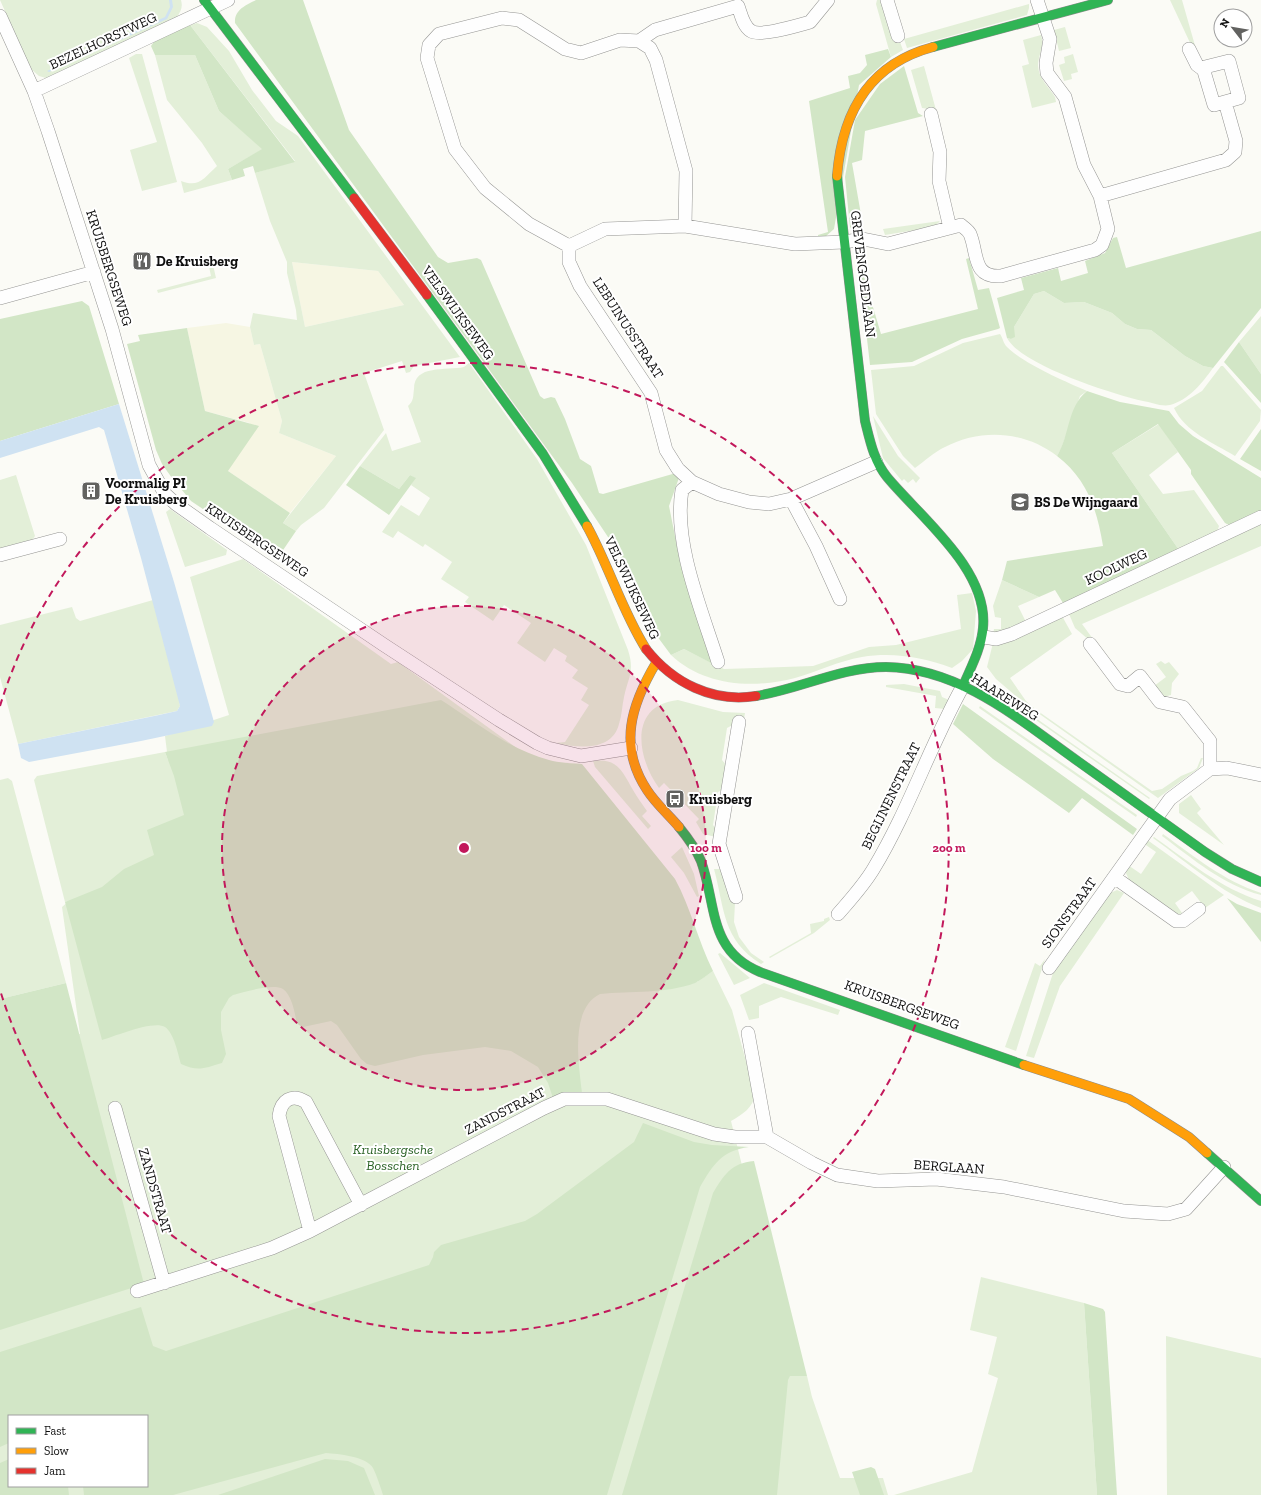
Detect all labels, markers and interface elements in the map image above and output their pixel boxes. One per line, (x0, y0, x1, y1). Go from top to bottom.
street label: BEZELHORSTWEG (46, 8, 160, 73)
north arrow (1213, 8, 1253, 48)
text: N (1217, 16, 1233, 30)
street label: KRUISBERGSEWEG (82, 208, 136, 328)
street label: GREVENGOEDLAAN (847, 210, 879, 338)
restaurant icon: De Kruisberg (131, 250, 153, 272)
place label: De Kruisberg (156, 253, 238, 270)
street label: VELSWIJKSEWEG (418, 262, 498, 364)
street label: LEBUINUSSTRAAT (589, 274, 667, 382)
place label: Voormalig PI De Kruisberg (105, 475, 187, 508)
building icon: Voormalig PI De Kruisberg (80, 480, 102, 502)
school or university icon: BS De Wijngaard (1009, 491, 1031, 513)
place label: BS De Wijngaard (1034, 494, 1138, 511)
street label: KRUISBERGSEWEG (202, 499, 312, 581)
street label: VELSWIJKSEWEG (600, 533, 663, 643)
street label: KOOLWEG (1082, 545, 1150, 589)
street label: HAAREWEG (968, 670, 1042, 725)
street label: BEGIJNENSTRAAT (858, 739, 924, 852)
bus stop icon: Kruisberg (664, 788, 686, 810)
place label: Kruisberg (689, 791, 752, 808)
centre of rings (457, 841, 471, 855)
text: 100 m (690, 841, 722, 855)
text: 200 m (932, 841, 966, 855)
street label: SIONSTRAAT (1038, 874, 1100, 952)
street label: KRUISBERGSEWEG (842, 976, 962, 1034)
street label: ZANDSTRAAT (462, 1083, 548, 1139)
park label: Kruisbergsche Bosschen (353, 1141, 433, 1174)
street label: ZANDSTRAAT (135, 1146, 175, 1236)
street label: BERGLAAN (913, 1156, 985, 1178)
legend (8, 1415, 148, 1487)
text: Fast (44, 1424, 67, 1438)
text: Slow (44, 1444, 70, 1458)
text: Jam (44, 1464, 66, 1478)

